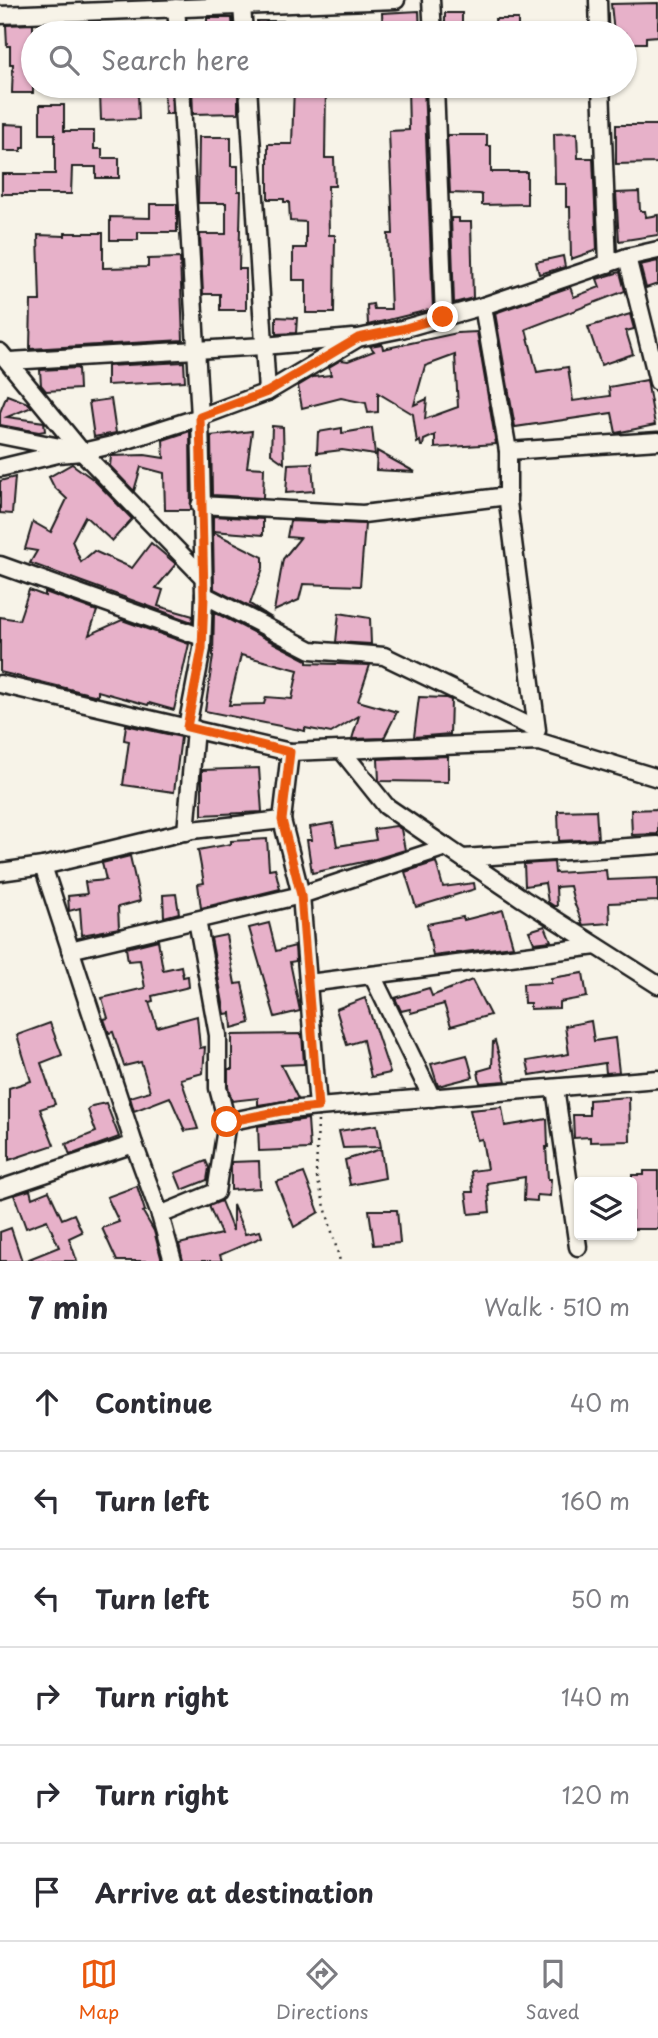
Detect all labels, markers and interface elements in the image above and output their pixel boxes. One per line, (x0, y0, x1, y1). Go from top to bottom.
search box (21, 21, 637, 98)
text: Search here (101, 40, 250, 79)
icon: search (45, 41, 83, 79)
route end (427, 301, 458, 332)
route start (211, 1106, 242, 1137)
map controls (574, 1177, 637, 1240)
button: layers (574, 1177, 637, 1240)
text: 7 min (28, 1284, 109, 1329)
text: Walk · 510 m (484, 1289, 630, 1324)
icon: ahead (28, 1383, 66, 1421)
text: Continue (95, 1383, 212, 1422)
text: 40 m (570, 1385, 630, 1420)
icon: left (28, 1481, 66, 1519)
text: Turn left (95, 1481, 210, 1520)
text: 160 m (561, 1483, 630, 1518)
icon: left (28, 1579, 66, 1617)
text: Turn left (95, 1579, 210, 1618)
text: 50 m (570, 1581, 630, 1616)
icon: right (28, 1677, 66, 1715)
text: Turn right (95, 1677, 229, 1716)
text: 140 m (561, 1679, 630, 1714)
icon: right (28, 1775, 66, 1813)
text: Turn right (95, 1775, 229, 1814)
text: 120 m (562, 1777, 630, 1812)
icon: arrive (28, 1873, 66, 1911)
text: Arrive at destination (95, 1873, 374, 1912)
tab: Map (79, 1955, 119, 2025)
tab: Directions (276, 1955, 369, 2025)
tab: Saved (526, 1955, 579, 2025)

